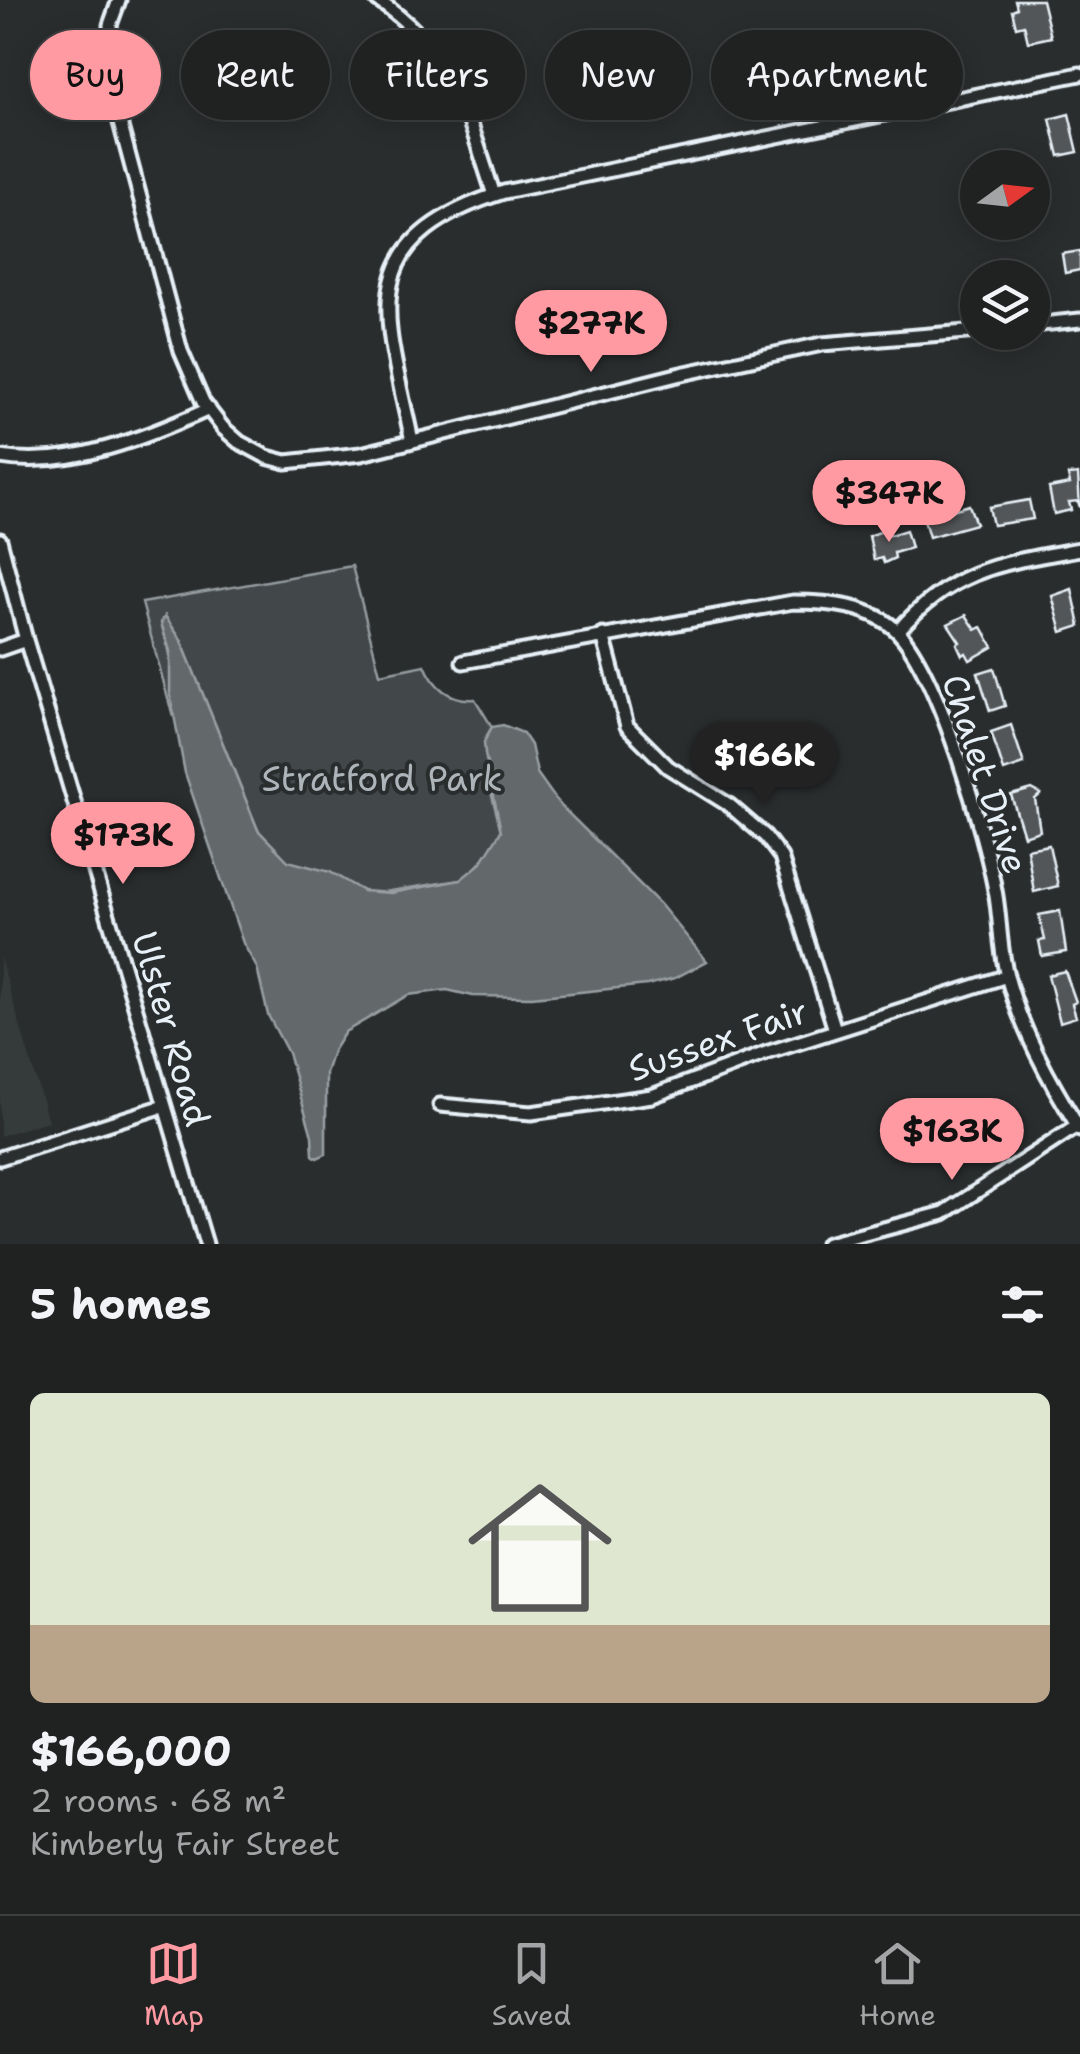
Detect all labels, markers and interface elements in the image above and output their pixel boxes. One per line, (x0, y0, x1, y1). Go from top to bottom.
chip: Buy (30, 30, 161, 120)
chip: Rent (181, 30, 330, 120)
chip: Filters (350, 30, 525, 120)
chip: New (545, 30, 691, 120)
chip: Apartment (711, 30, 963, 120)
north arrow (960, 150, 1050, 240)
map controls (960, 150, 1050, 350)
button: layers (960, 260, 1050, 350)
pin: $277K (521, 290, 661, 375)
text: $277K (537, 301, 645, 344)
pin: $347K (819, 460, 959, 545)
text: $347K (834, 471, 944, 514)
street label: Chalet Drive (931, 668, 1040, 879)
pin: $166K (694, 722, 834, 807)
text: $166K (713, 733, 815, 776)
park label: Stratford Park (261, 755, 503, 802)
pin: $173K (53, 802, 193, 887)
text: $173K (73, 813, 173, 856)
street label: Ulster Road (121, 926, 222, 1132)
street label: Sussex Fair (622, 987, 814, 1092)
pin: $163K (882, 1098, 1022, 1183)
text: $163K (902, 1109, 1002, 1152)
text: 5 homes (30, 1276, 211, 1332)
icon: filters (995, 1277, 1050, 1332)
icon: home (450, 1458, 630, 1638)
text: $166,000 (30, 1723, 232, 1779)
text: 2 rooms · 68 m² (30, 1779, 286, 1822)
text: Kimberly Fair Street (30, 1822, 340, 1865)
tab: Map (144, 1936, 204, 2034)
tab: Saved (492, 1936, 571, 2034)
tab: Home (859, 1936, 936, 2034)

